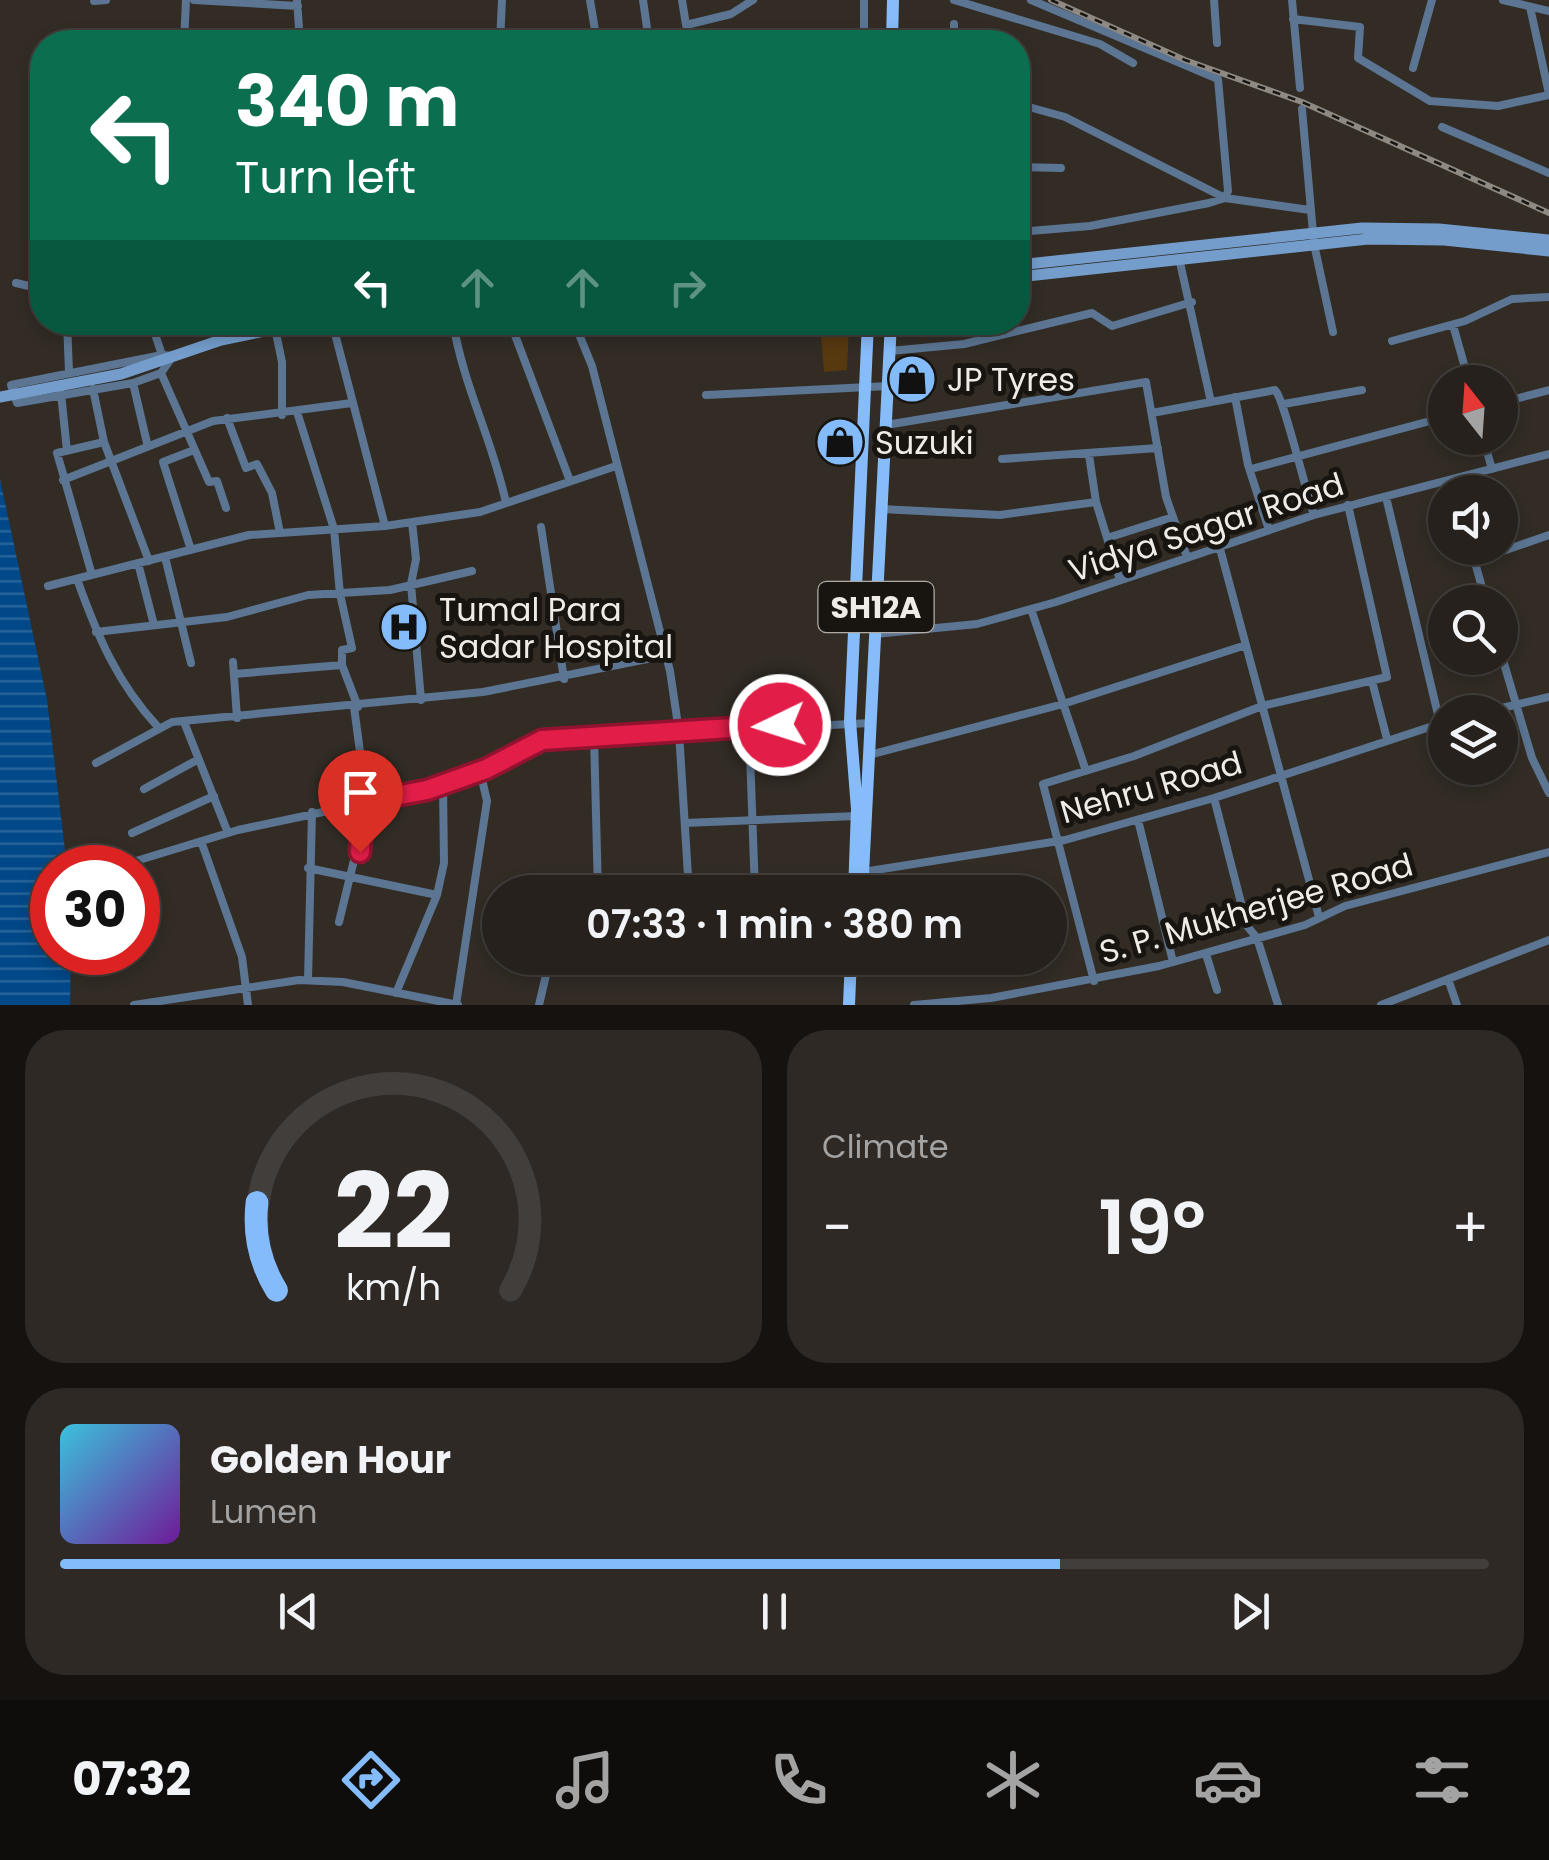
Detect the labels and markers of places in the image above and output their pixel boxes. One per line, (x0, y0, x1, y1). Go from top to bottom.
shop icon: JP Tyres (886, 353, 938, 405)
place label: JP Tyres (947, 357, 1075, 402)
shop icon: Suzuki (814, 416, 866, 468)
place label: Suzuki (875, 420, 974, 465)
place label: Tumal Para Sadar Hospital (439, 587, 673, 669)
hospital icon: Tumal Para Sadar Hospital (378, 601, 430, 653)
pin (318, 750, 403, 853)

